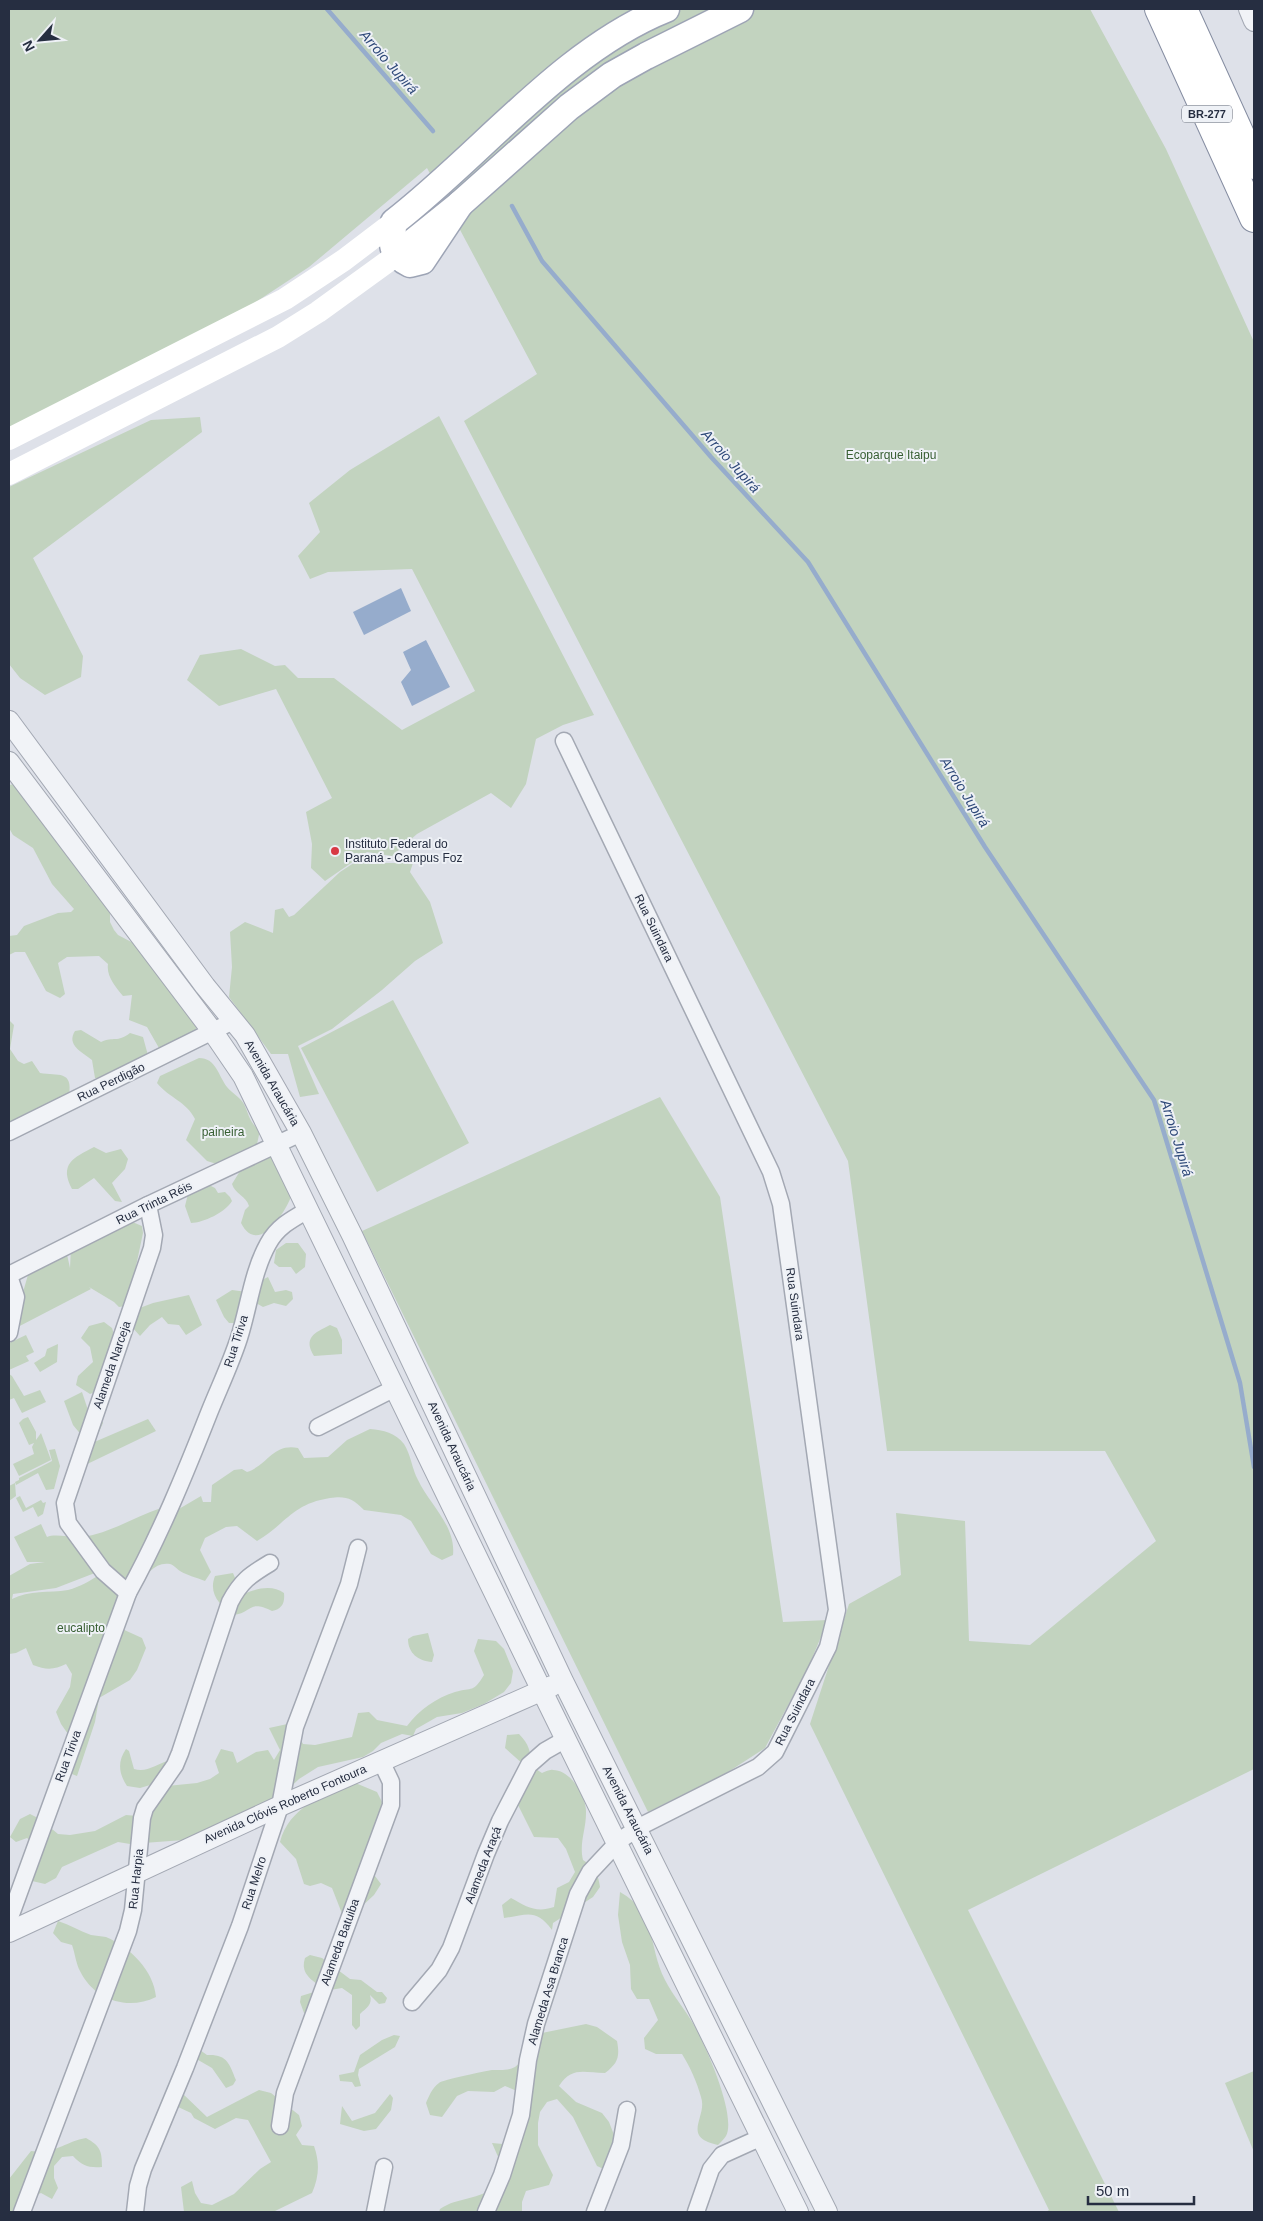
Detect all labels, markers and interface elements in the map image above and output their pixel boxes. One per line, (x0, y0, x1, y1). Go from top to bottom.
north arrow (15, 15, 65, 65)
water label: Arroio Jupirá (356, 26, 421, 97)
text: N (19, 38, 38, 54)
road number: BR-277 (1182, 106, 1232, 122)
water label: Arroio Jupirá (698, 425, 764, 496)
park label: Ecoparque Itaipu (846, 448, 936, 462)
water label: Arroio Jupirá (937, 753, 993, 830)
place label: Instituto Federal do Paraná - Campus Foz (345, 837, 462, 865)
marker: Instituto Federal do Paraná - Campus Foz (329, 845, 341, 857)
street label: Rua Suindara (632, 892, 677, 964)
street label: Avenida Araucária (242, 1037, 303, 1129)
street label: Rua Perdigão (75, 1059, 147, 1104)
water label: Arroio Jupirá (1157, 1097, 1196, 1178)
park label: paineira (202, 1125, 245, 1139)
street label: Rua Trinta Réis (114, 1179, 194, 1227)
street label: Rua Suindara (783, 1267, 807, 1342)
street label: Rua Tiriva (221, 1313, 251, 1369)
street label: Alameda Narceja (90, 1319, 134, 1411)
street label: Avenida Araucária (425, 1399, 479, 1493)
park label: eucalipto (57, 1621, 105, 1635)
street label: Rua Suindara (772, 1676, 818, 1748)
street label: Rua Tiriva (52, 1728, 84, 1784)
street label: Avenida Clóvis Roberto Fontoura (202, 1762, 369, 1846)
street label: Avenida Araucária (600, 1764, 656, 1857)
street label: Alameda Araçá (462, 1824, 504, 1906)
street label: Rua Harpia (126, 1848, 146, 1910)
street label: Rua Melro (239, 1854, 269, 1911)
street label: Alameda Batuiba (318, 1896, 362, 1987)
street label: Alameda Asa Branca (525, 1935, 571, 2047)
scale bar (1088, 2174, 1194, 2206)
text: 50 m (1096, 2182, 1129, 2199)

